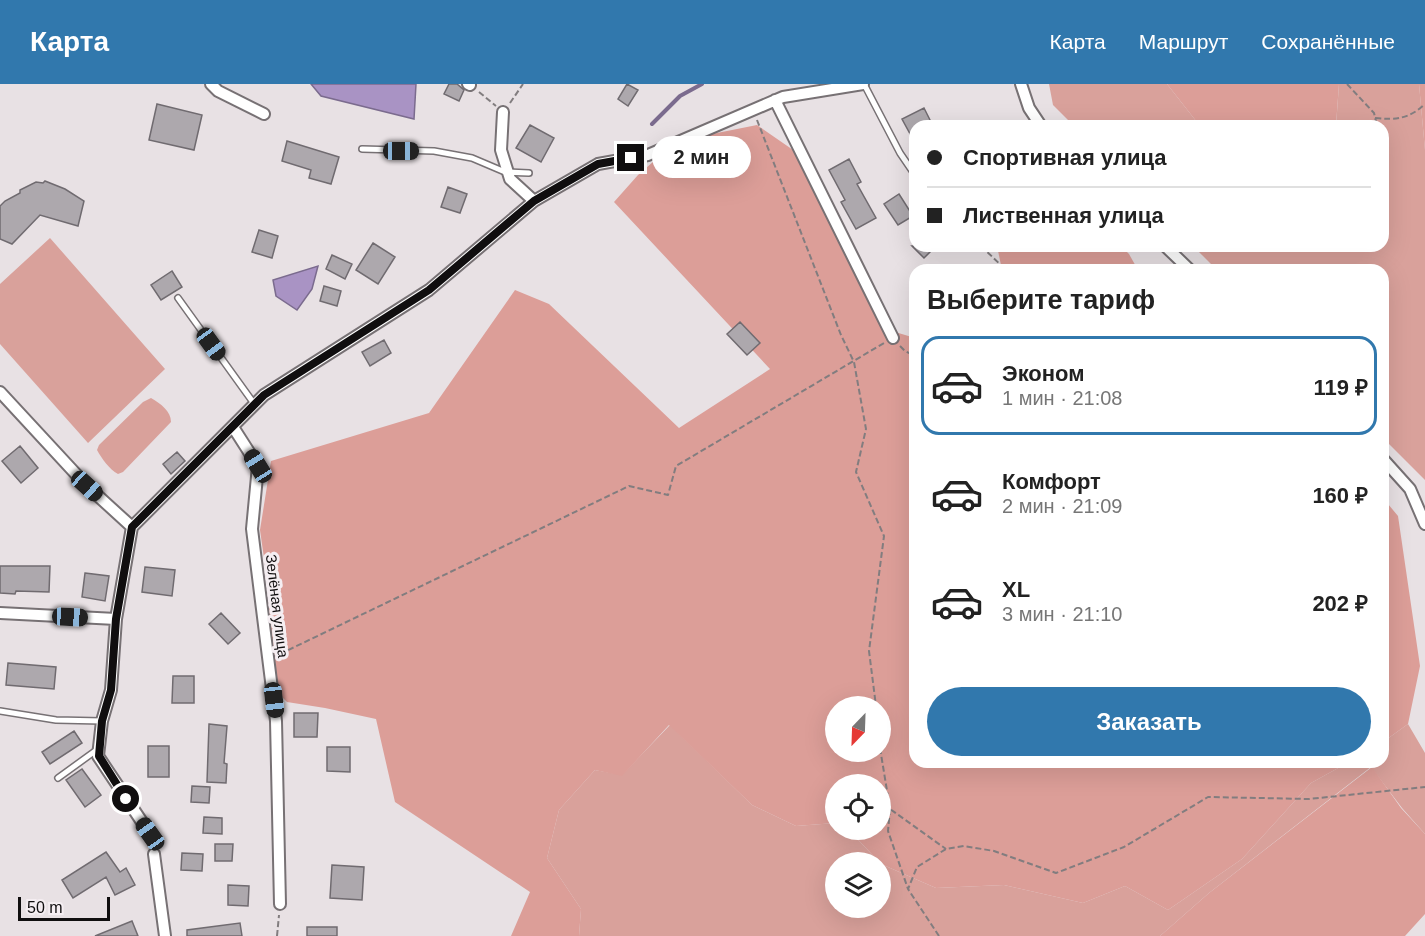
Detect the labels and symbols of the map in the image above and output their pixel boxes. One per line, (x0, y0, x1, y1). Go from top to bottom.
callout: 2 мин (652, 137, 751, 179)
car (383, 142, 419, 160)
route end (617, 144, 644, 171)
car (193, 324, 229, 364)
car (241, 446, 275, 486)
car (68, 467, 106, 505)
street label: Зелёная улица (263, 553, 292, 659)
car (52, 607, 88, 627)
car (263, 681, 285, 719)
north arrow (825, 696, 891, 762)
route start (112, 785, 139, 812)
car (132, 814, 168, 854)
scale bar (18, 894, 110, 922)

